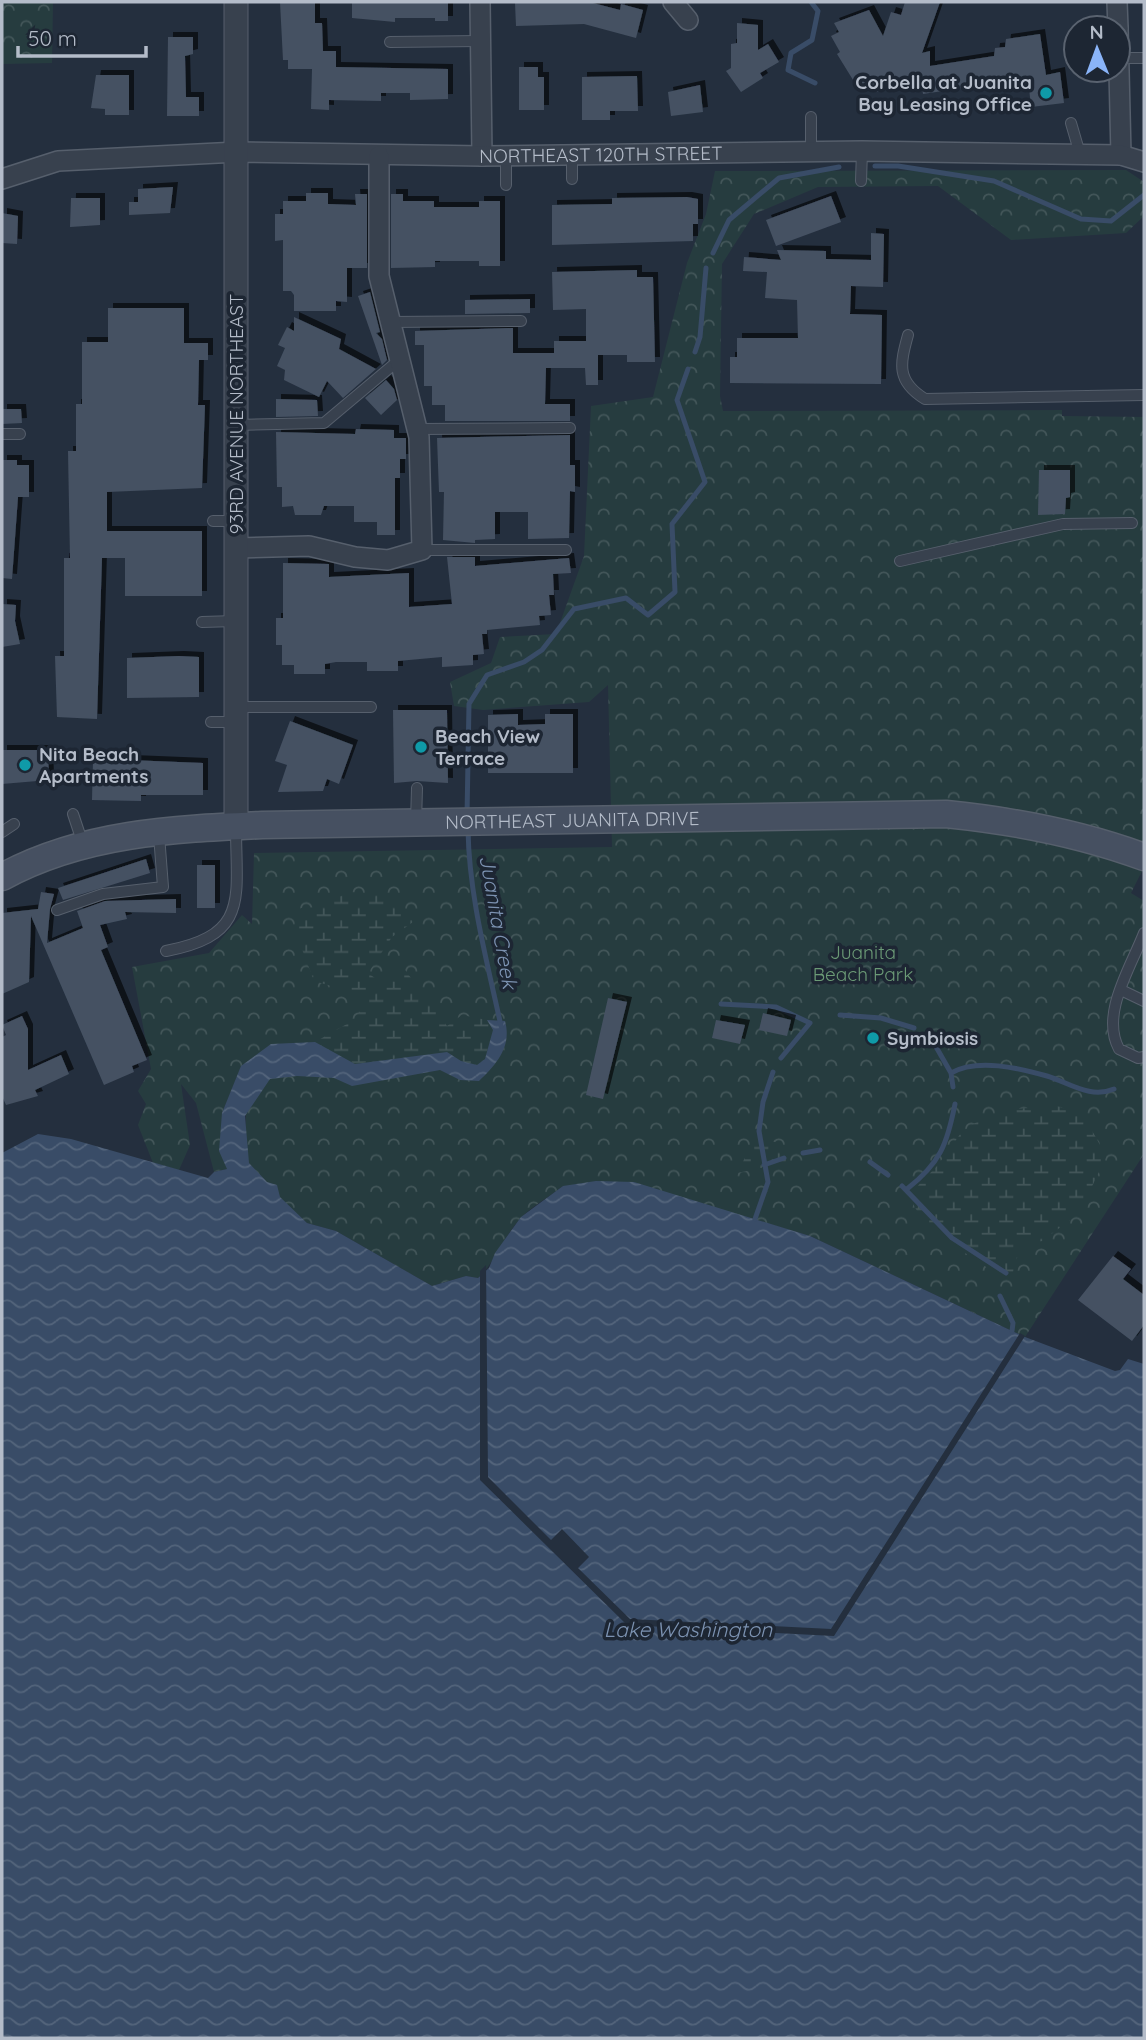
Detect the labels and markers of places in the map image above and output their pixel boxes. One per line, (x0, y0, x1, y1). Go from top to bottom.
place label: Corbella at Juanita Bay Leasing Office (855, 70, 1032, 116)
marker: Corbella at Juanita Bay Leasing Office (1038, 85, 1054, 101)
place label: Beach View Terrace (435, 724, 541, 770)
marker: Beach View Terrace (413, 739, 429, 755)
place label: Nita Beach Apartments (39, 742, 148, 788)
marker: Nita Beach Apartments (17, 757, 33, 773)
place label: Symbiosis (887, 1026, 978, 1050)
marker: Symbiosis (865, 1030, 881, 1046)

